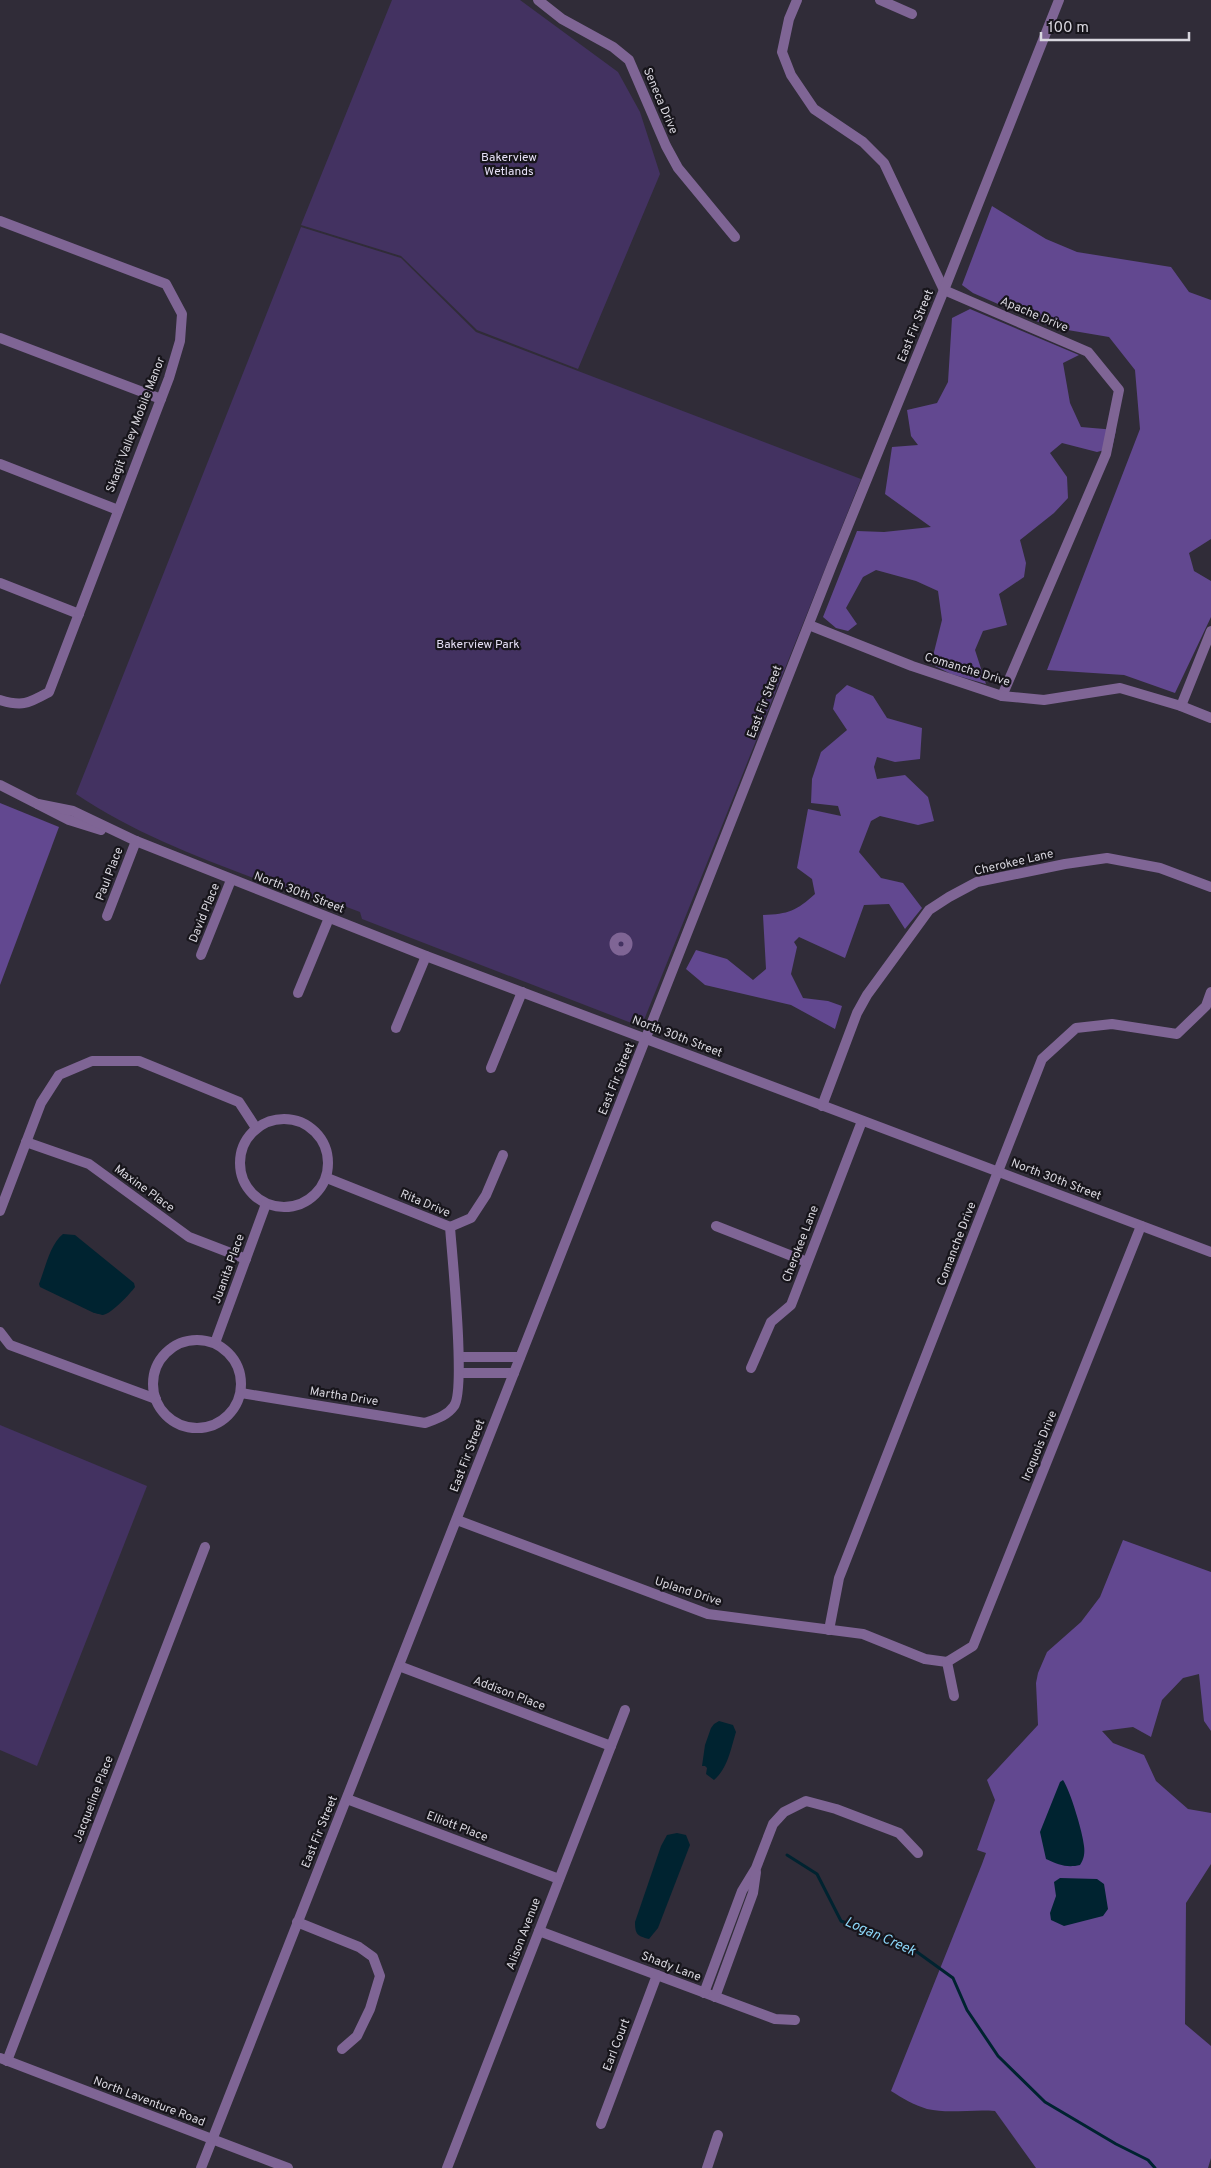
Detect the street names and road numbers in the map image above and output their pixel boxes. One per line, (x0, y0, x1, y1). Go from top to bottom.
street label: Seneca Drive (639, 65, 681, 137)
street label: East Fir Street (894, 287, 938, 365)
street label: Apache Drive (998, 294, 1070, 336)
street label: Skagit Valley Mobile Manor (103, 355, 169, 495)
street label: Comanche Drive (922, 649, 1012, 691)
street label: East Fir Street (744, 663, 786, 741)
street label: Paul Place (92, 845, 128, 903)
street label: Cherokee Lane (973, 846, 1055, 880)
street label: North 30th Street (252, 868, 346, 918)
street label: David Place (186, 881, 224, 945)
street label: North 30th Street (630, 1012, 724, 1062)
street label: East Fir Street (595, 1040, 639, 1118)
street label: North 30th Street (1009, 1155, 1103, 1205)
street label: Maxine Place (111, 1162, 177, 1216)
street label: Rita Drive (397, 1186, 453, 1222)
street label: Comanche Drive (934, 1200, 980, 1288)
street label: Cherokee Lane (779, 1203, 823, 1285)
street label: Juanita Place (209, 1232, 249, 1306)
street label: Martha Drive (309, 1384, 379, 1410)
street label: Iroquois Drive (1019, 1408, 1061, 1484)
street label: East Fir Street (447, 1417, 489, 1495)
street label: Upland Drive (652, 1574, 724, 1610)
street label: Addison Place (471, 1673, 547, 1715)
street label: Jacqueline Place (70, 1754, 118, 1844)
street label: East Fir Street (298, 1793, 342, 1871)
street label: Elliott Place (424, 1808, 490, 1846)
street label: Alison Avenue (503, 1896, 545, 1972)
street label: Shady Lane (639, 1948, 703, 1986)
street label: Earl Court (600, 2016, 634, 2074)
street label: North Laventure Road (91, 2073, 207, 2131)

